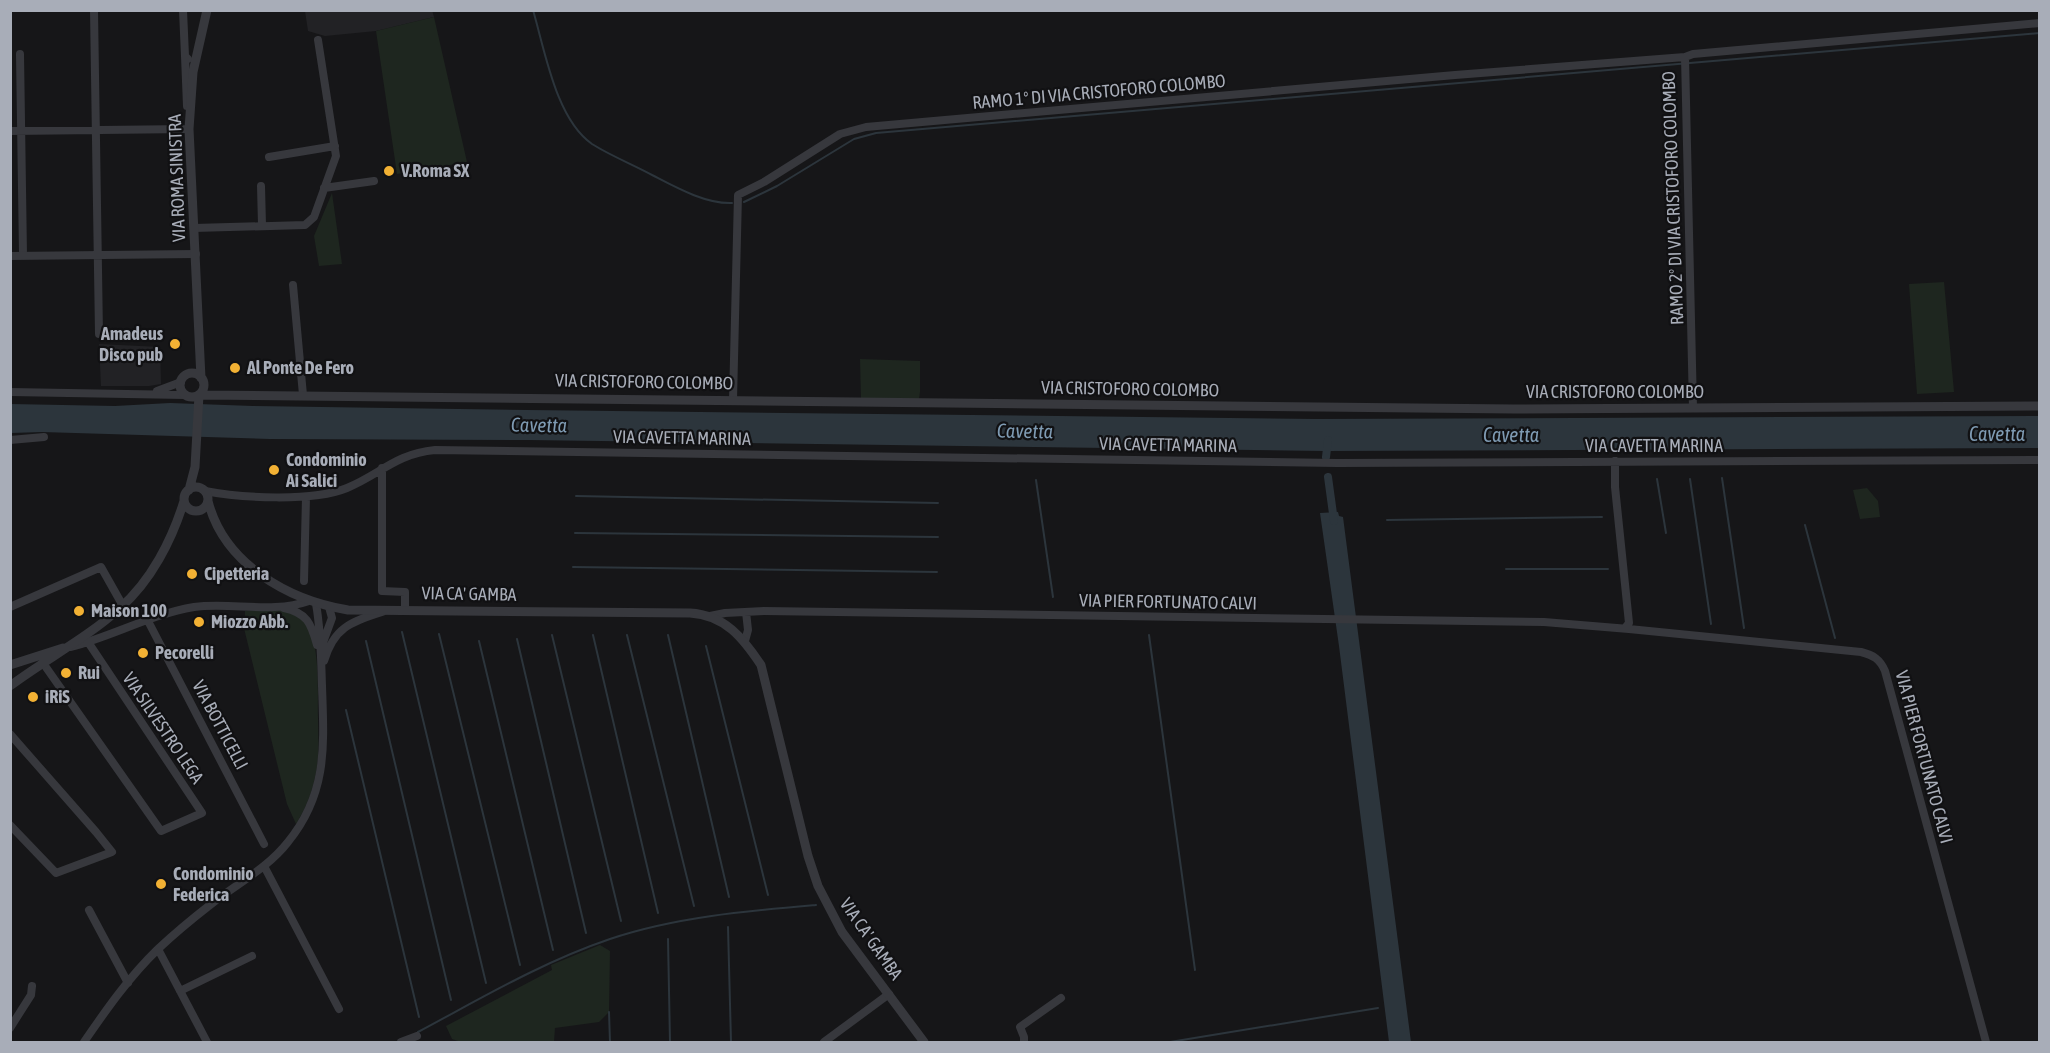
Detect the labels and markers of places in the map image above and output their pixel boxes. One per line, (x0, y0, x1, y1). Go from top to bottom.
place label: V.Roma SX (400, 160, 470, 181)
marker: V.Roma SX (382, 164, 396, 178)
place label: Amadeus Disco pub (99, 323, 164, 365)
marker: Amadeus Disco pub (168, 337, 182, 351)
place label: Al Ponte De Fero (246, 357, 354, 378)
marker: Al Ponte De Fero (228, 361, 242, 375)
place label: Condominio Ai Salici (285, 449, 367, 491)
marker: Condominio Ai Salici (267, 463, 281, 477)
place label: Cipetteria (204, 563, 269, 584)
marker: Cipetteria (185, 567, 199, 581)
place label: Maison 100 (91, 600, 167, 621)
marker: Maison 100 (72, 604, 86, 618)
place label: Miozzo Abb. (211, 611, 288, 632)
marker: Miozzo Abb. (192, 615, 206, 629)
place label: Pecorelli (155, 642, 214, 663)
marker: Pecorelli (136, 646, 150, 660)
place label: Rui (78, 662, 100, 683)
marker: Rui (59, 666, 73, 680)
place label: iRiS (45, 686, 70, 707)
marker: iRiS (26, 690, 40, 704)
place label: Condominio Federica (173, 863, 254, 905)
marker: Condominio Federica (154, 877, 168, 891)

